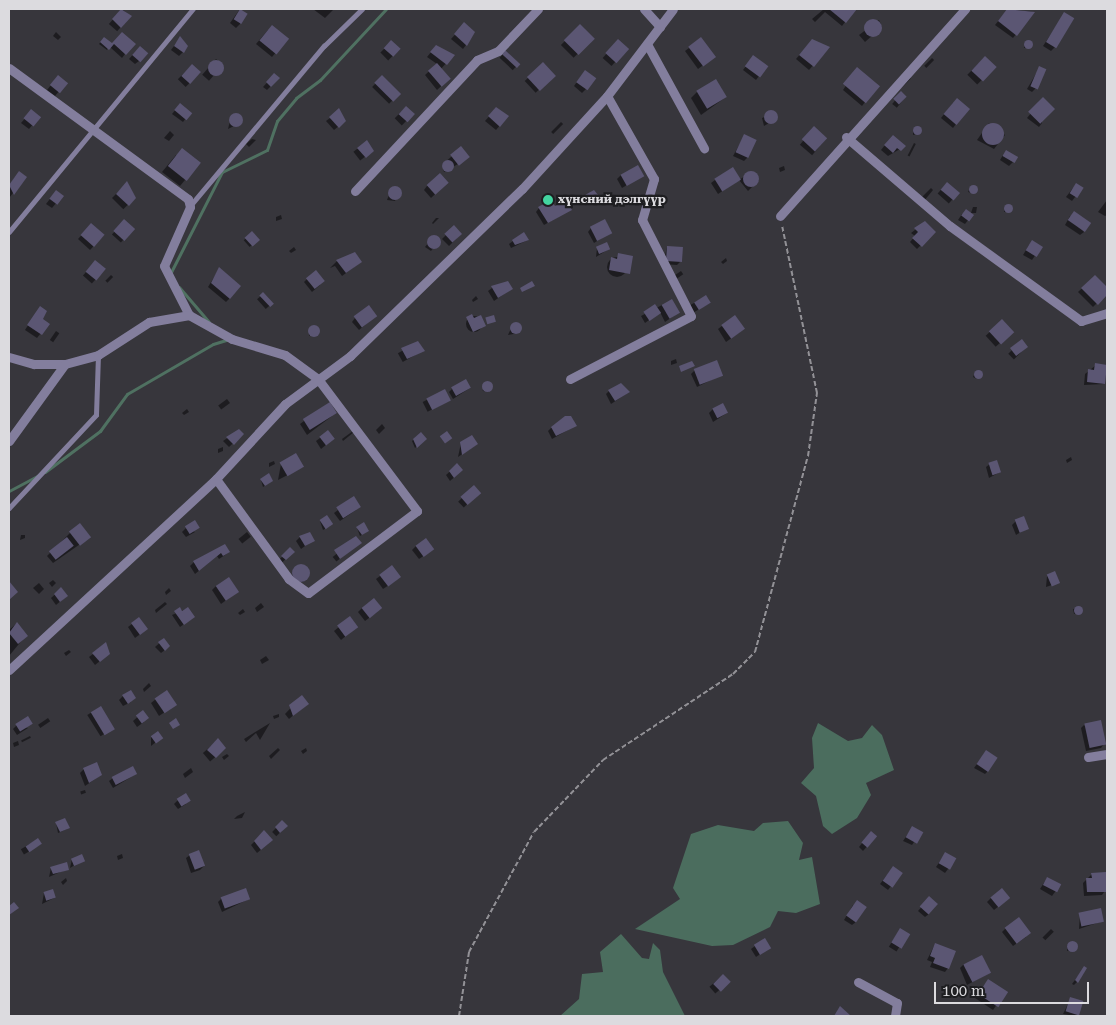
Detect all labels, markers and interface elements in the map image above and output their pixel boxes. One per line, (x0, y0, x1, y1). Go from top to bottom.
place label: хүнсний дэлгүүр (558, 193, 666, 207)
marker: хүнсний дэлгүүр (542, 194, 554, 206)
scale bar (936, 972, 1091, 1004)
text: 100 m (942, 982, 985, 1000)

